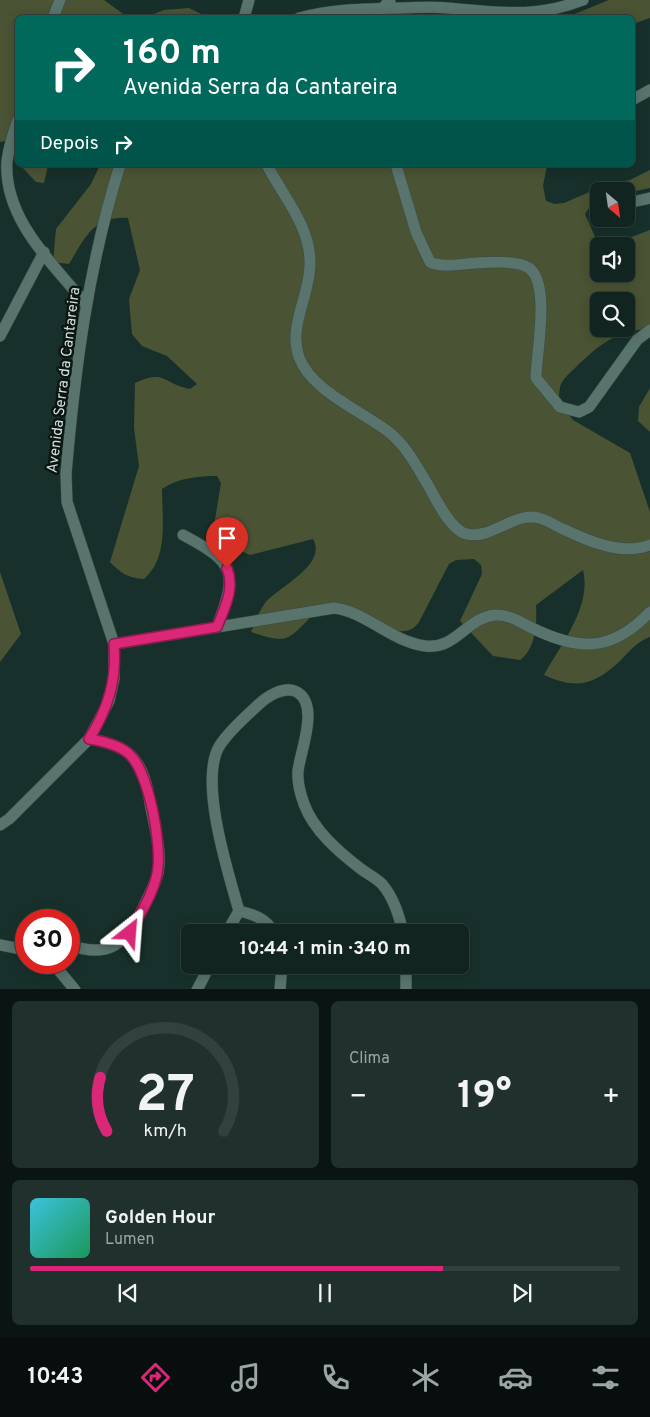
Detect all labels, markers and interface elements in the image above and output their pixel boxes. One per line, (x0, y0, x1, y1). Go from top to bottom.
text: 160 m (123, 32, 221, 76)
icon: right (40, 35, 105, 100)
text: Avenida Serra da Cantareira (123, 75, 398, 102)
icon: right (109, 130, 137, 158)
text: Depois (40, 132, 99, 156)
north arrow (590, 182, 635, 228)
map controls (590, 182, 635, 337)
button: sound (590, 237, 635, 282)
street label: Avenida Serra da Cantareira (44, 286, 85, 474)
button: search (590, 292, 635, 337)
pin (206, 517, 248, 568)
icon: arrive (213, 524, 241, 552)
position arrow (103, 906, 155, 958)
speed limit sign: 30 (15, 909, 80, 974)
text: 10:44 · 1 min · 340 m (239, 937, 411, 961)
text: Clima (349, 1049, 390, 1069)
text: 27 (136, 1064, 195, 1130)
text: 19° (457, 1073, 512, 1122)
text: − (349, 1080, 367, 1116)
text: + (602, 1080, 620, 1116)
text: km/h (144, 1120, 187, 1143)
text: Golden Hour (105, 1206, 216, 1230)
text: Lumen (105, 1230, 155, 1250)
icon: previous (114, 1279, 142, 1307)
icon: pause (311, 1279, 339, 1307)
icon: next (508, 1279, 536, 1307)
icon: directions (138, 1360, 173, 1395)
icon: music (228, 1360, 263, 1395)
icon: phone (318, 1360, 353, 1395)
icon: climate (408, 1360, 443, 1395)
icon: car (498, 1360, 533, 1395)
icon: filters (588, 1360, 623, 1395)
text: 10:43 (27, 1364, 83, 1391)

